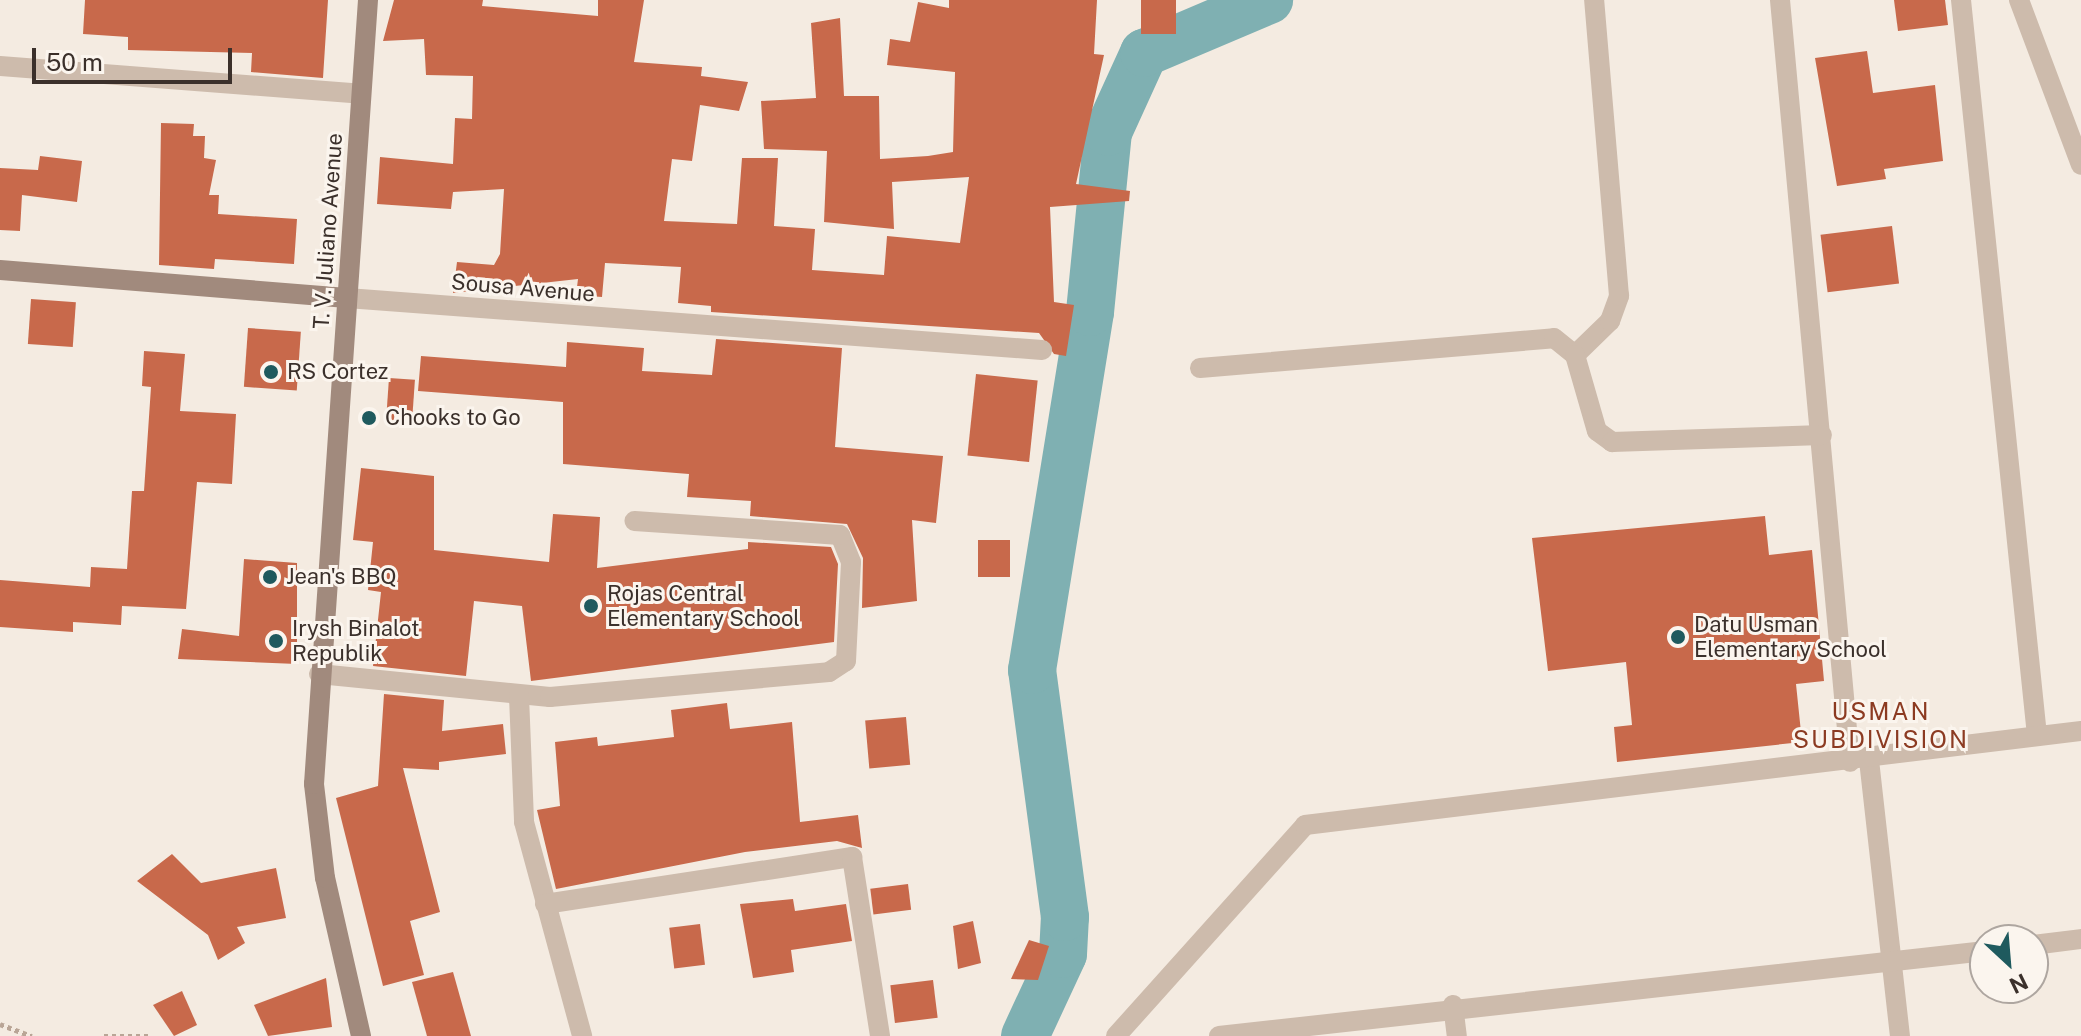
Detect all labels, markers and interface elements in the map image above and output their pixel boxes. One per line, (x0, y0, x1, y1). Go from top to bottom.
scale bar (36, 32, 236, 82)
text: 50 m (46, 48, 103, 76)
street label: T. V. Juliano Avenue (308, 132, 348, 330)
street label: Sousa Avenue (450, 269, 596, 307)
place label: RS Cortez (287, 359, 388, 385)
marker: RS Cortez (262, 363, 280, 381)
place label: Chooks to Go (385, 405, 521, 431)
marker: Chooks to Go (360, 409, 378, 427)
place label: Jean's BBQ (286, 564, 397, 590)
marker: Jean's BBQ (261, 568, 279, 586)
place label: Rojas Central Elementary School (607, 580, 800, 632)
marker: Rojas Central Elementary School (582, 597, 600, 615)
place label: Datu Usman Elementary School (1694, 611, 1887, 662)
place label: Irysh Binalot Republik (292, 615, 420, 666)
marker: Datu Usman Elementary School (1669, 628, 1687, 646)
marker: Irysh Binalot Republik (267, 632, 285, 650)
district label: USMAN SUBDIVISION (1793, 698, 1969, 754)
north arrow (1969, 924, 2049, 1004)
text: N (2005, 968, 2032, 999)

